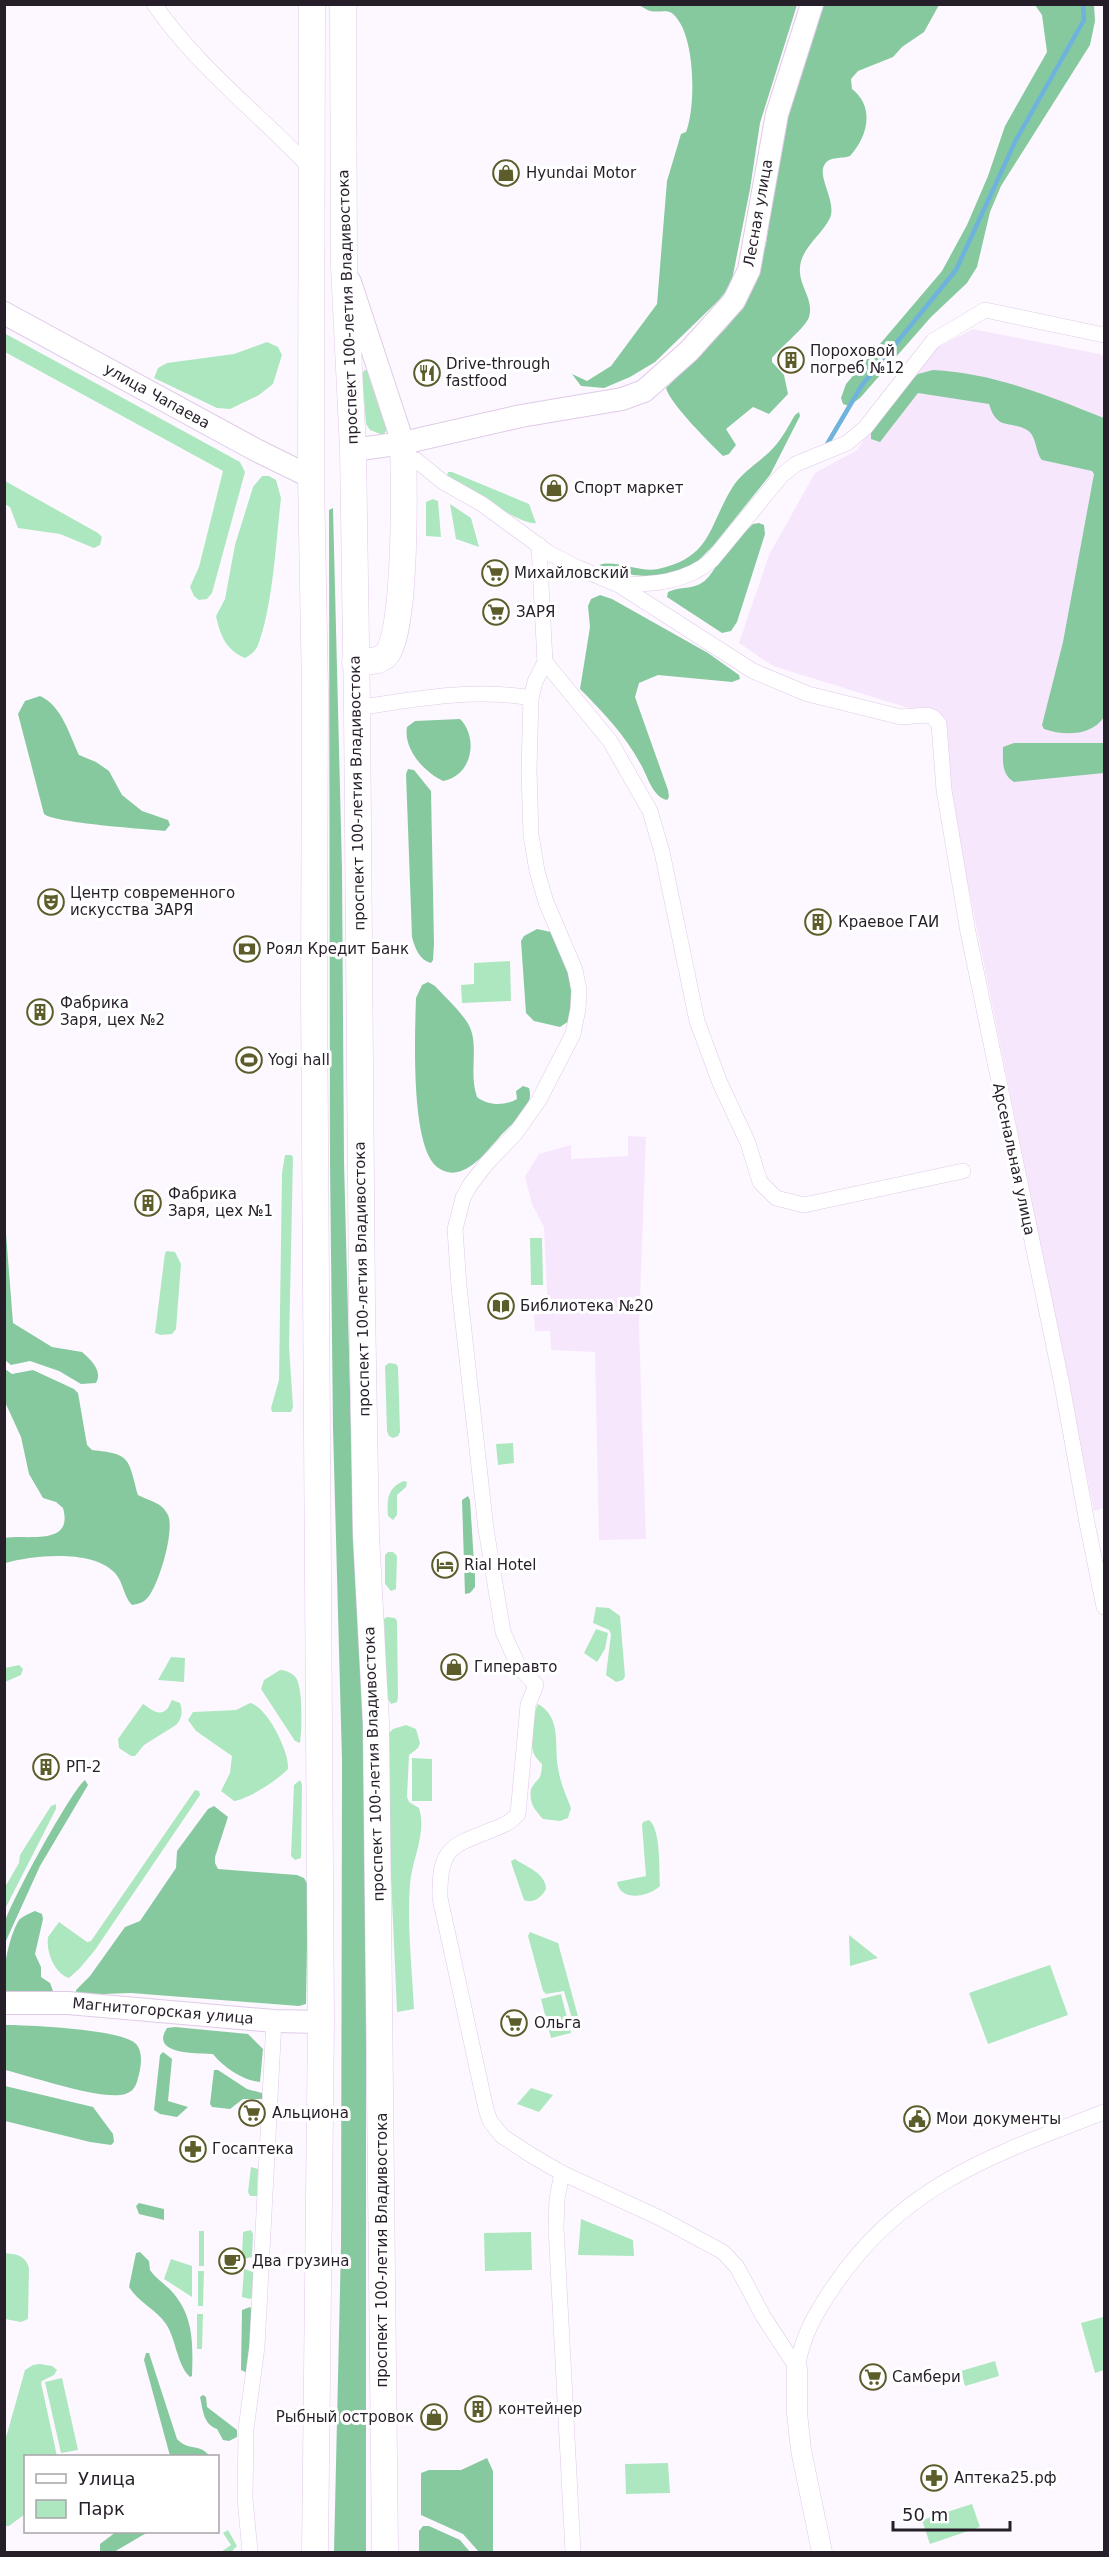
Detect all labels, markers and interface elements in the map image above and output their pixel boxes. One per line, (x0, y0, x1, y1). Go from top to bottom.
shop icon: Hyundai Motor (491, 158, 521, 188)
street label: Лесная улица (740, 158, 776, 268)
place label: Hyundai Motor (526, 164, 637, 182)
street label: проспект 100-летия Владивостока (334, 169, 362, 445)
place label: Пороховой погреб №12 (810, 342, 904, 377)
building icon: Пороховой погреб №12 (776, 345, 806, 375)
place label: Drive-through fastfood (446, 355, 550, 390)
restaurant icon: Drive-through fastfood (412, 358, 442, 388)
street label: улица Чапаева (101, 359, 213, 433)
shop icon: Спорт маркет (539, 473, 569, 503)
place label: Спорт маркет (574, 479, 684, 497)
supermarket icon: Михайловский (480, 558, 510, 588)
place label: Михайловский (514, 564, 629, 582)
supermarket icon: ЗАРЯ (481, 597, 511, 627)
place label: ЗАРЯ (516, 603, 555, 621)
street label: проспект 100-летия Владивостока (346, 655, 368, 931)
place label: Центр современного искусства ЗАРЯ (70, 884, 235, 919)
theatre icon: Центр современного искусства ЗАРЯ (36, 887, 66, 917)
building icon: Краевое ГАИ (803, 907, 833, 937)
place label: Краевое ГАИ (838, 913, 939, 931)
bank icon: Роял Кредит Банк (232, 934, 262, 964)
place label: Роял Кредит Банк (266, 940, 409, 958)
place label: Фабрика Заря, цех №2 (60, 994, 165, 1029)
building icon: Фабрика Заря, цех №2 (25, 997, 55, 1027)
sports icon: Yogi hall (234, 1045, 264, 1075)
place label: Yogi hall (267, 1051, 330, 1069)
street label: Арсенальная улица (989, 1081, 1039, 1237)
street label: проспект 100-летия Владивостока (351, 1141, 373, 1417)
place label: Фабрика Заря, цех №1 (168, 1185, 273, 1220)
building icon: Фабрика Заря, цех №1 (133, 1188, 163, 1218)
library icon: Библиотека №20 (486, 1291, 516, 1321)
place label: Библиотека №20 (520, 1297, 653, 1315)
hotel icon: Rial Hotel (430, 1550, 460, 1580)
place label: Rial Hotel (464, 1556, 536, 1574)
street label: проспект 100-летия Владивостока (360, 1626, 388, 1902)
shop icon: Гиперавто (439, 1652, 469, 1682)
place label: Гиперавто (474, 1658, 557, 1676)
building icon: РП-2 (31, 1752, 61, 1782)
place label: РП-2 (66, 1758, 101, 1776)
street label: Магнитогорская улица (72, 1994, 254, 2028)
supermarket icon: Ольга (499, 2008, 529, 2038)
place label: Ольга (534, 2014, 581, 2032)
supermarket icon: Альциона (237, 2098, 267, 2128)
place label: Альциона (272, 2104, 349, 2122)
public building icon: Мои документы (902, 2104, 932, 2134)
place label: Мои документы (936, 2110, 1061, 2128)
street label: проспект 100-летия Владивостока (373, 2112, 391, 2388)
pharmacy icon: Госаптека (178, 2134, 208, 2164)
place label: Госаптека (212, 2140, 294, 2158)
cafe icon: Два грузина (217, 2246, 247, 2276)
place label: Два грузина (252, 2252, 350, 2270)
supermarket icon: Самбери (858, 2362, 888, 2392)
place label: Самбери (892, 2368, 961, 2386)
building icon: контейнер (463, 2394, 493, 2424)
place label: контейнер (498, 2400, 582, 2418)
shop icon: Рыбный островок (419, 2402, 449, 2432)
place label: Рыбный островок (276, 2408, 414, 2426)
legend (24, 2455, 219, 2533)
pharmacy icon: Аптека25.рф (919, 2463, 949, 2493)
text: Улица (78, 2468, 135, 2489)
place label: Аптека25.рф (954, 2469, 1057, 2487)
scale bar (893, 2494, 1010, 2532)
text: Парк (78, 2498, 125, 2519)
text: 50 m (902, 2504, 948, 2525)

